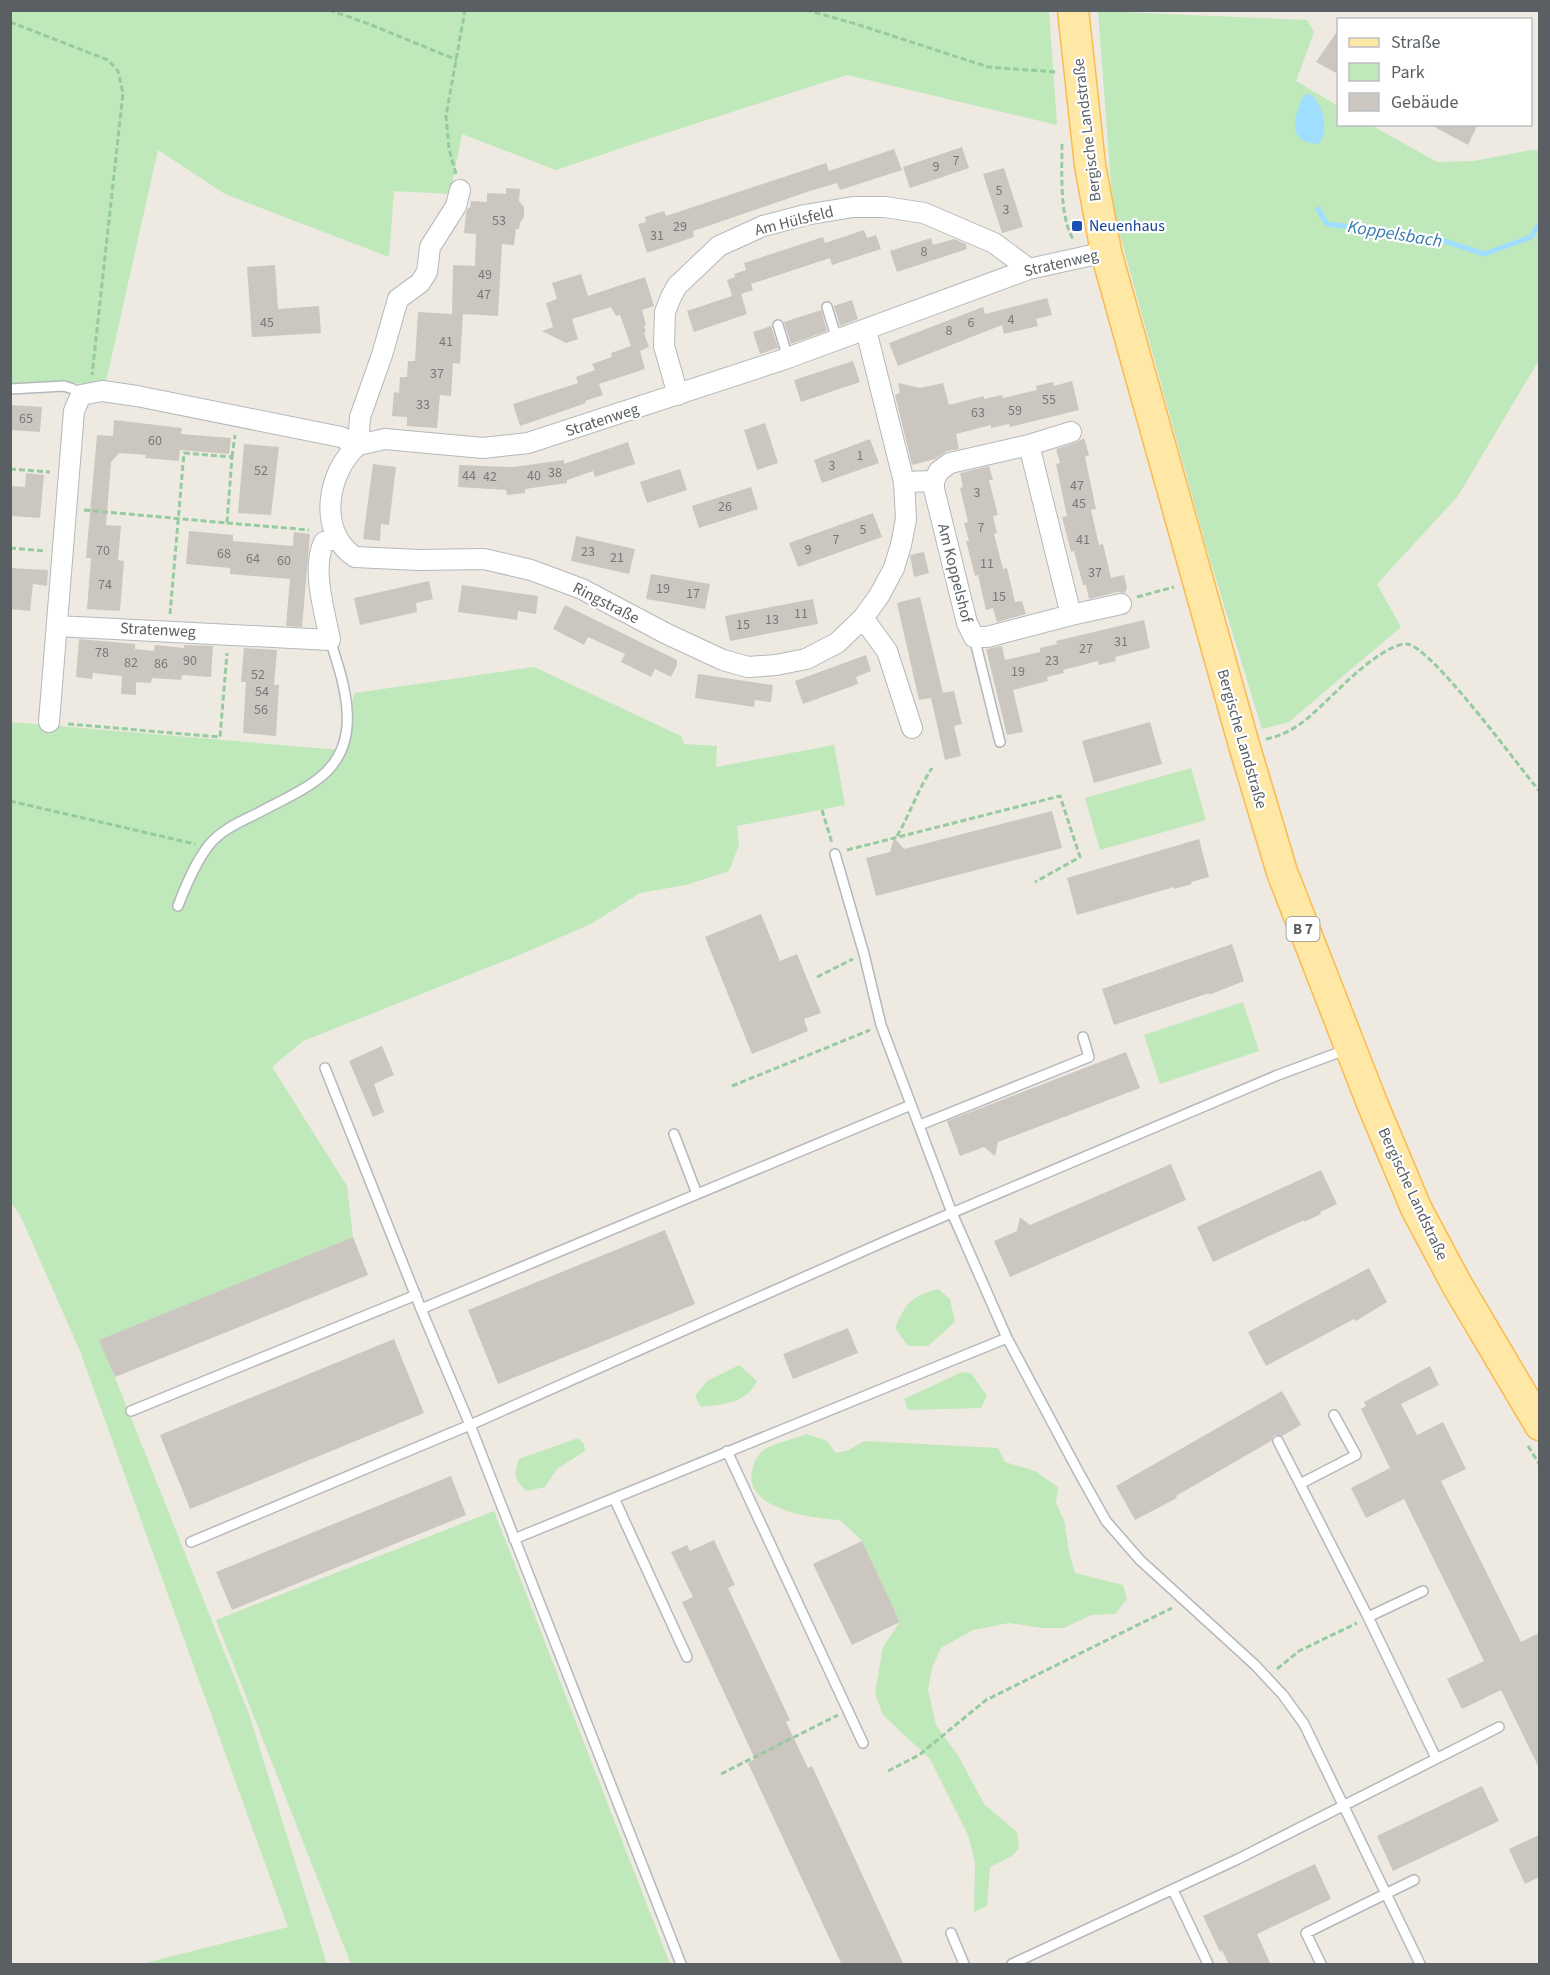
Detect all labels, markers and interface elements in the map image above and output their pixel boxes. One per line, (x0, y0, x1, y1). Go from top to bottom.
legend (1337, 18, 1532, 126)
text: Straße (1391, 30, 1441, 55)
street label: Bergische Landstraße (1067, 57, 1107, 203)
text: Park (1391, 60, 1425, 85)
text: Gebäude (1391, 90, 1459, 115)
house number: 7 (953, 151, 960, 171)
house number: 9 (933, 157, 940, 177)
house number: 5 (996, 181, 1003, 201)
house number: 3 (1003, 200, 1010, 220)
street label: Am Hülsfeld (752, 201, 836, 241)
house number: 53 (492, 211, 506, 231)
water label: Koppelsbach (1346, 214, 1444, 254)
place label: Neuenhaus (1089, 215, 1165, 237)
house number: 29 (673, 217, 687, 237)
marker: Neuenhaus (1070, 219, 1084, 233)
house number: 31 (650, 226, 664, 246)
house number: 8 (921, 242, 928, 262)
street label: Stratenweg (1022, 244, 1100, 282)
house number: 49 (478, 265, 492, 285)
house number: 47 (477, 285, 491, 305)
house number: 4 (1008, 310, 1015, 330)
house number: 45 (260, 313, 274, 333)
house number: 6 (968, 313, 975, 333)
house number: 8 (946, 321, 953, 341)
house number: 41 (439, 332, 453, 352)
house number: 37 (430, 364, 444, 384)
house number: 55 (1042, 390, 1056, 410)
house number: 33 (416, 395, 430, 415)
street label: Stratenweg (563, 398, 641, 442)
house number: 59 (1008, 401, 1022, 421)
house number: 63 (971, 403, 985, 423)
house number: 65 (19, 409, 33, 429)
house number: 60 (148, 431, 162, 451)
house number: 1 (857, 446, 864, 466)
house number: 3 (829, 456, 836, 476)
house number: 52 (254, 461, 268, 481)
house number: 38 (548, 463, 562, 483)
house number: 44 (462, 466, 476, 486)
house number: 40 (527, 466, 541, 486)
house number: 42 (483, 467, 497, 487)
house number: 47 (1070, 476, 1084, 496)
house number: 3 (974, 483, 981, 503)
house number: 45 (1072, 494, 1086, 514)
house number: 26 (718, 497, 732, 517)
house number: 7 (978, 518, 985, 538)
house number: 5 (860, 520, 867, 540)
street label: Am Koppelshof (932, 521, 978, 626)
house number: 7 (833, 530, 840, 550)
house number: 41 (1076, 530, 1090, 550)
house number: 9 (805, 540, 812, 560)
house number: 70 (96, 541, 110, 561)
house number: 23 (581, 542, 595, 562)
house number: 68 (217, 544, 231, 564)
house number: 21 (610, 548, 624, 568)
house number: 64 (246, 549, 260, 569)
house number: 60 (277, 551, 291, 571)
house number: 11 (980, 554, 994, 574)
house number: 37 (1088, 563, 1102, 583)
house number: 74 (98, 575, 112, 595)
street label: Ringstraße (569, 577, 643, 629)
house number: 19 (656, 579, 670, 599)
house number: 17 (686, 584, 700, 604)
house number: 15 (992, 587, 1006, 607)
house number: 11 (794, 604, 808, 624)
house number: 13 (765, 610, 779, 630)
house number: 15 (736, 615, 750, 635)
street label: Stratenweg (120, 617, 196, 643)
house number: 31 (1114, 632, 1128, 652)
house number: 27 (1079, 639, 1093, 659)
house number: 78 (95, 643, 109, 663)
house number: 90 (183, 651, 197, 671)
house number: 23 (1045, 651, 1059, 671)
house number: 82 (124, 653, 138, 673)
house number: 86 (154, 654, 168, 674)
house number: 19 (1011, 662, 1025, 682)
house number: 52 (251, 665, 265, 685)
street label: Bergische Landstraße (1212, 667, 1272, 811)
house number: 54 (255, 682, 269, 702)
house number: 56 (254, 700, 268, 720)
road number: B 7 (1286, 917, 1320, 941)
street label: Bergische Landstraße (1373, 1124, 1453, 1264)

